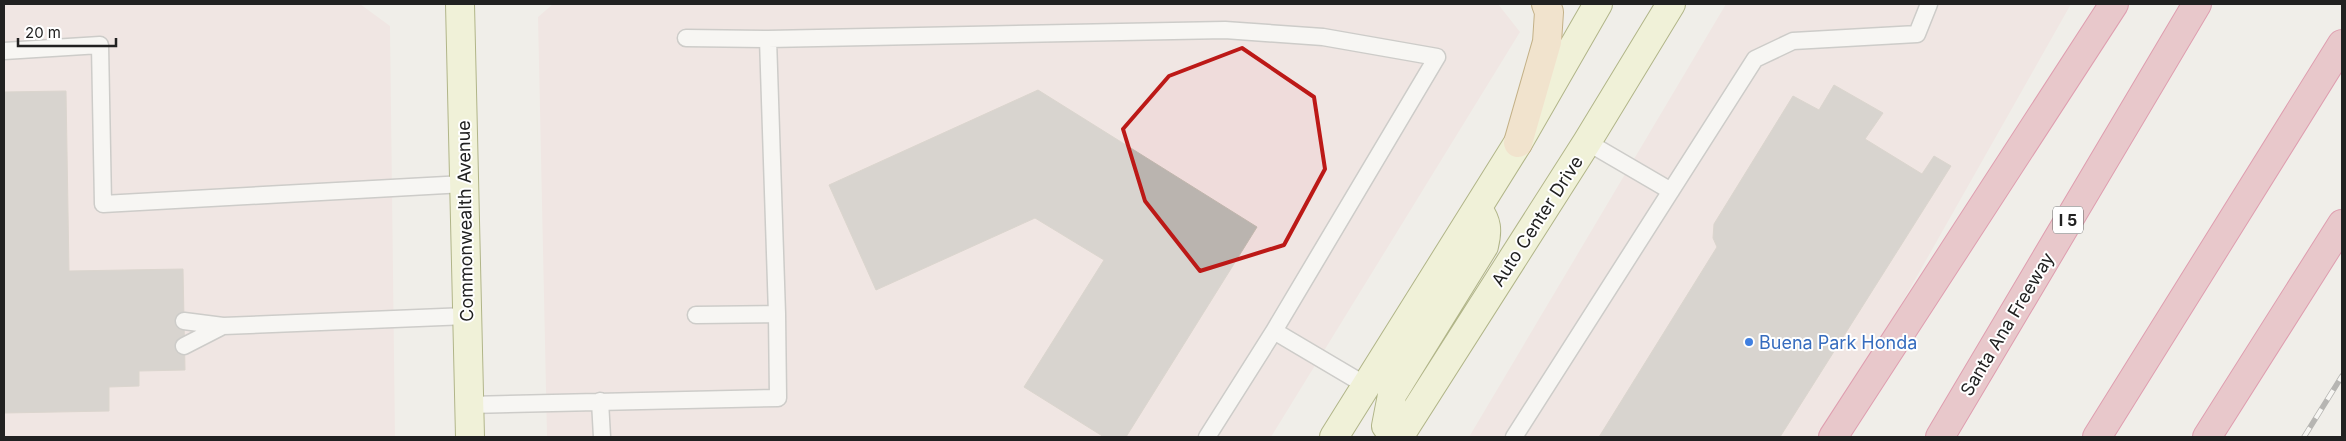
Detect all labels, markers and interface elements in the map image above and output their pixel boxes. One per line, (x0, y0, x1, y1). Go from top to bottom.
scale bar (18, 15, 115, 47)
text: 20 m (25, 23, 61, 42)
street label: Commonwealth Avenue (453, 120, 477, 322)
street label: Auto Center Drive (1487, 152, 1587, 290)
road number: I 5 (2053, 206, 2083, 234)
street label: Santa Ana Freeway (1956, 248, 2058, 400)
place label: Buena Park Honda (1759, 332, 1917, 353)
marker: Buena Park Honda (1743, 336, 1755, 348)

